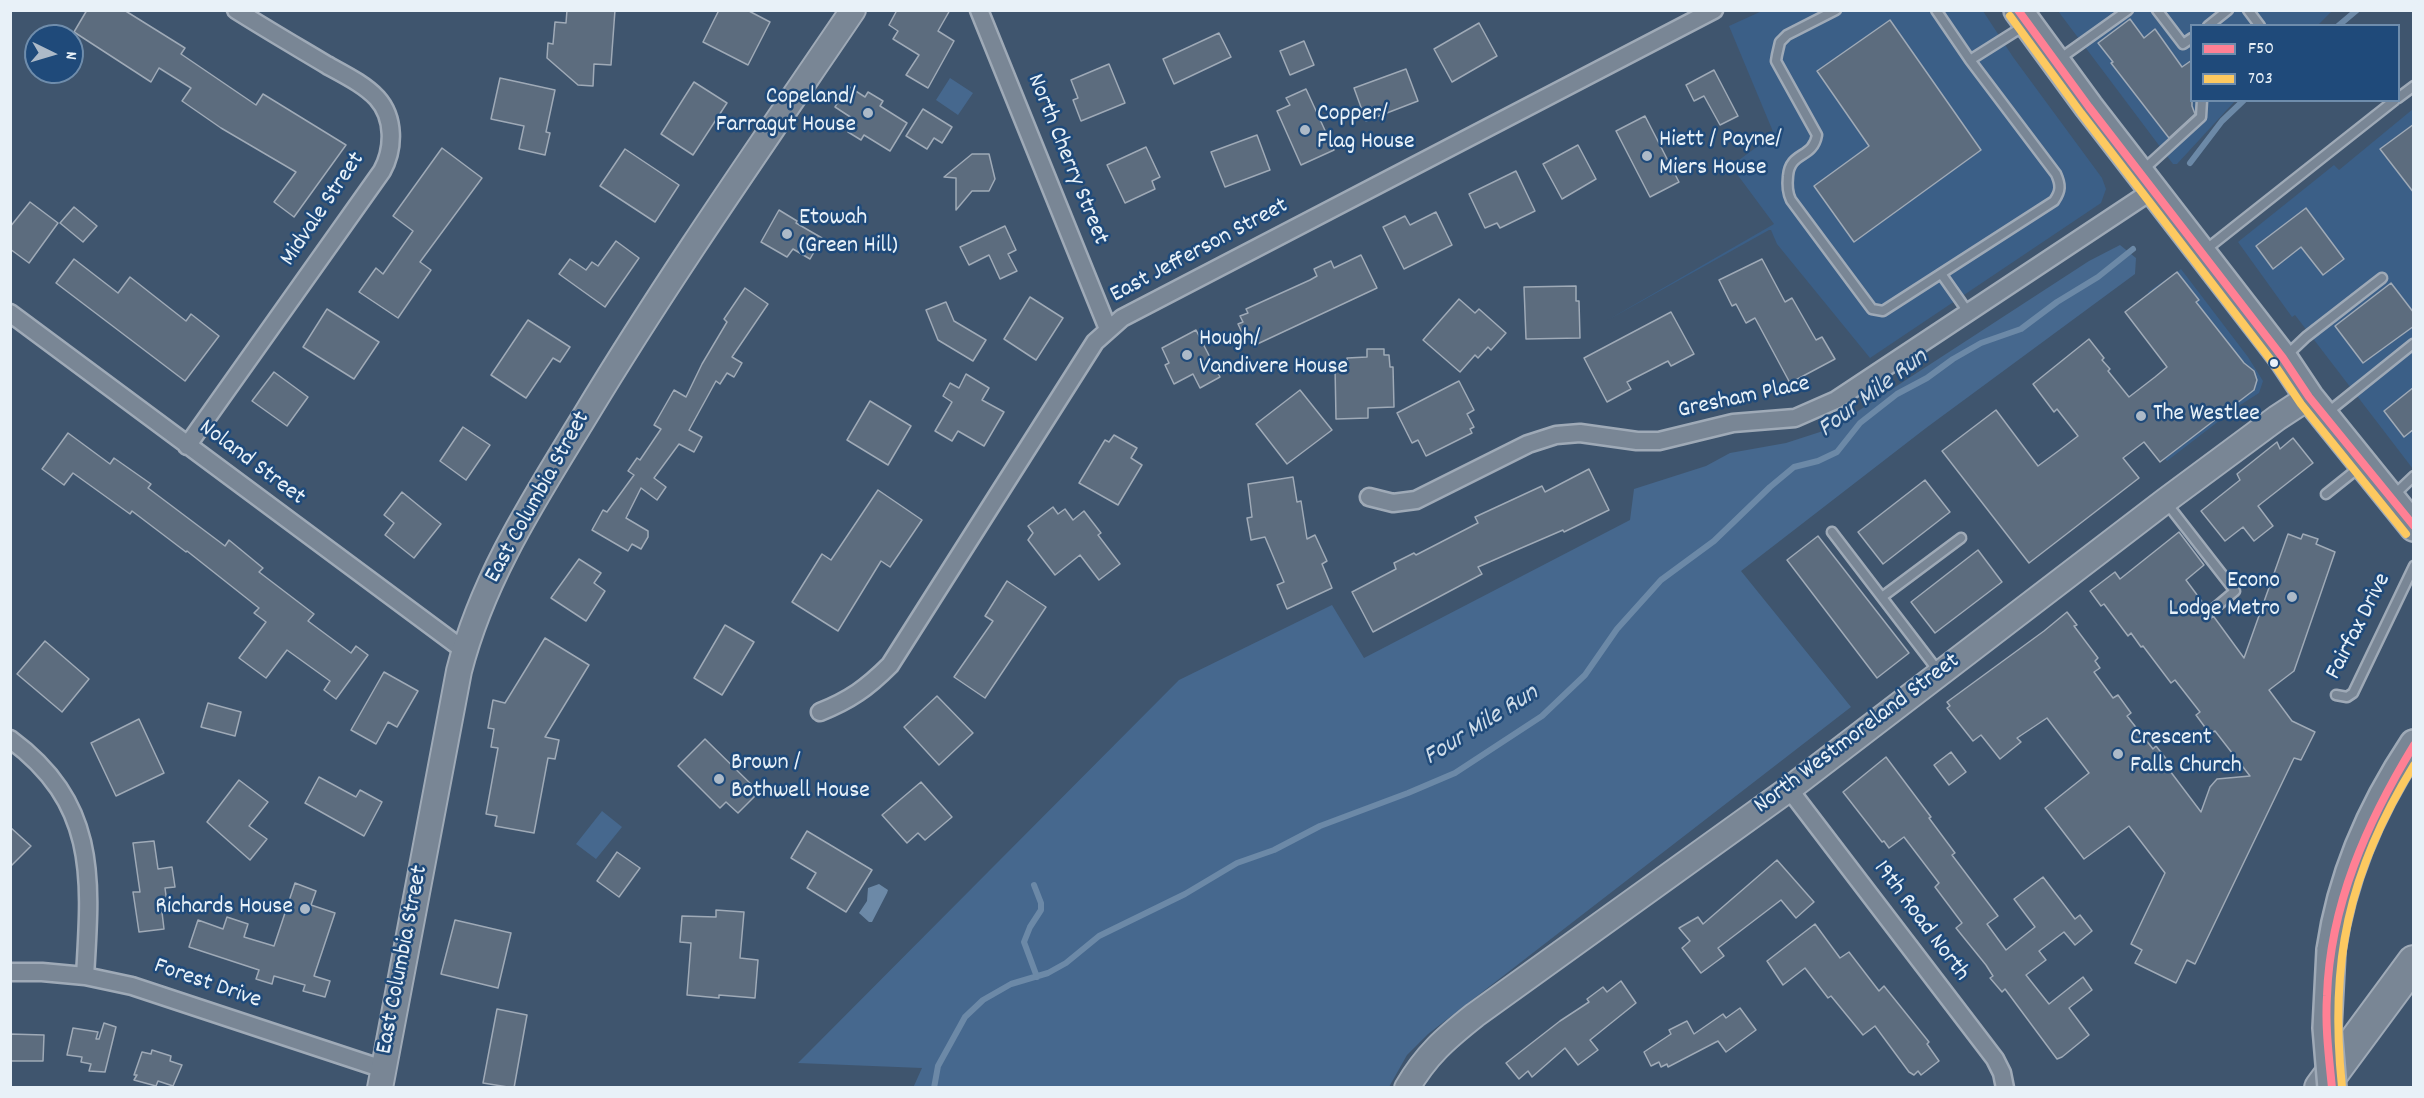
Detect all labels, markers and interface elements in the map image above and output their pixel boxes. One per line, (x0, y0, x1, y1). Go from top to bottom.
north arrow (24, 24, 84, 84)
legend (2190, 24, 2400, 102)
text: F50 (2248, 37, 2274, 62)
text: N (59, 50, 82, 60)
text: 703 (2248, 67, 2273, 92)
street label: North Cherry Street (1019, 70, 1113, 250)
place label: Copeland/ Farragut House (716, 85, 856, 141)
place label: Copper/ Flag House (1317, 102, 1415, 158)
marker: Copeland/ Farragut House (861, 106, 875, 120)
marker: Copper/ Flag House (1298, 123, 1312, 137)
place label: Hiett / Payne/ Miers House (1659, 128, 1782, 184)
street label: Midvale Street (275, 148, 373, 272)
marker: Hiett / Payne/ Miers House (1640, 149, 1654, 163)
street label: East Jefferson Street (1106, 193, 1294, 311)
place label: Etowah (Green Hill) (799, 206, 898, 262)
marker: Etowah (Green Hill) (780, 227, 794, 241)
place label: Hough/ Vandivere House (1199, 327, 1348, 383)
water label: Four Mile Run (1813, 344, 1935, 446)
marker: Hough/ Vandivere House (1180, 348, 1194, 362)
unlabelled marker (2268, 357, 2280, 369)
street label: Gresham Place (1675, 371, 1813, 427)
place label: The Westlee (2153, 402, 2260, 430)
street label: East Columbia Street (480, 407, 598, 589)
marker: The Westlee (2134, 409, 2148, 423)
street label: Noland Street (192, 415, 310, 513)
place label: Econo Lodge Metro (2169, 569, 2280, 625)
street label: Fairfax Drive (2321, 569, 2399, 685)
marker: Econo Lodge Metro (2285, 590, 2299, 604)
street label: North Westmoreland Street (1750, 648, 1966, 822)
water label: Four Mile Run (1419, 679, 1545, 775)
place label: Crescent Falls Church (2130, 726, 2242, 782)
marker: Crescent Falls Church (2111, 747, 2125, 761)
place label: Brown / Bothwell House (731, 751, 870, 807)
marker: Brown / Bothwell House (712, 772, 726, 786)
street label: 19th Road North (1865, 856, 1975, 988)
street label: East Columbia Street (372, 863, 436, 1057)
place label: Richards House (155, 895, 293, 923)
marker: Richards House (298, 902, 312, 916)
street label: Forest Drive (150, 953, 264, 1017)

